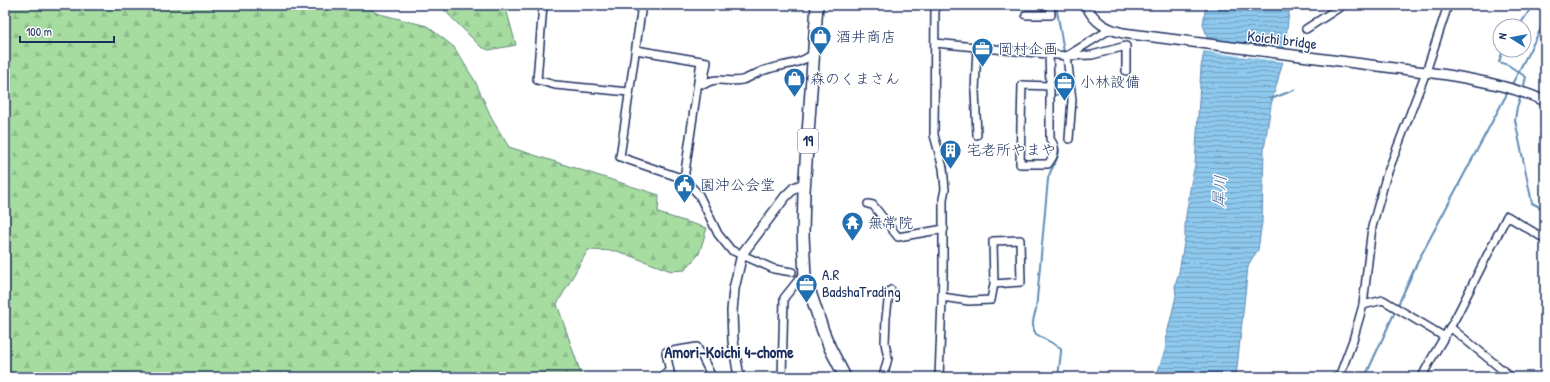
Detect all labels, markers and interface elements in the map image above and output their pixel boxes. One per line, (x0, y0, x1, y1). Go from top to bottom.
scale bar (20, 18, 114, 44)
north arrow (1492, 18, 1532, 58)
text: 100 m (26, 23, 52, 40)
shop icon: 酒井商店 (807, 24, 833, 57)
street label: Koichi bridge (1246, 25, 1318, 54)
place label: 酒井商店 (836, 26, 896, 47)
text: N (1495, 32, 1510, 40)
office icon: 岡村企画 (970, 36, 996, 69)
place label: 岡村企画 (998, 38, 1058, 59)
shop icon: 森のくまさん (782, 66, 808, 99)
place label: 森のくまさん (810, 68, 900, 89)
office icon: 小林設備 (1052, 69, 1078, 102)
place label: 小林設備 (1080, 71, 1140, 92)
road number: 19 (798, 129, 818, 153)
building icon: 宅老所やまや (938, 137, 964, 170)
place label: 宅老所やまや (966, 139, 1056, 160)
public building icon: 園沖公会堂 (671, 172, 697, 205)
place label: 園沖公会堂 (700, 174, 775, 195)
water label: 犀川 (1207, 174, 1231, 208)
temple icon: 無常院 (839, 210, 865, 243)
place label: 無常院 (868, 212, 913, 233)
place label: A.R BadshaTrading (822, 264, 901, 302)
office icon: A.R BadshaTrading (794, 271, 820, 304)
district label: Amori-Koichi 4-chome (664, 341, 794, 363)

